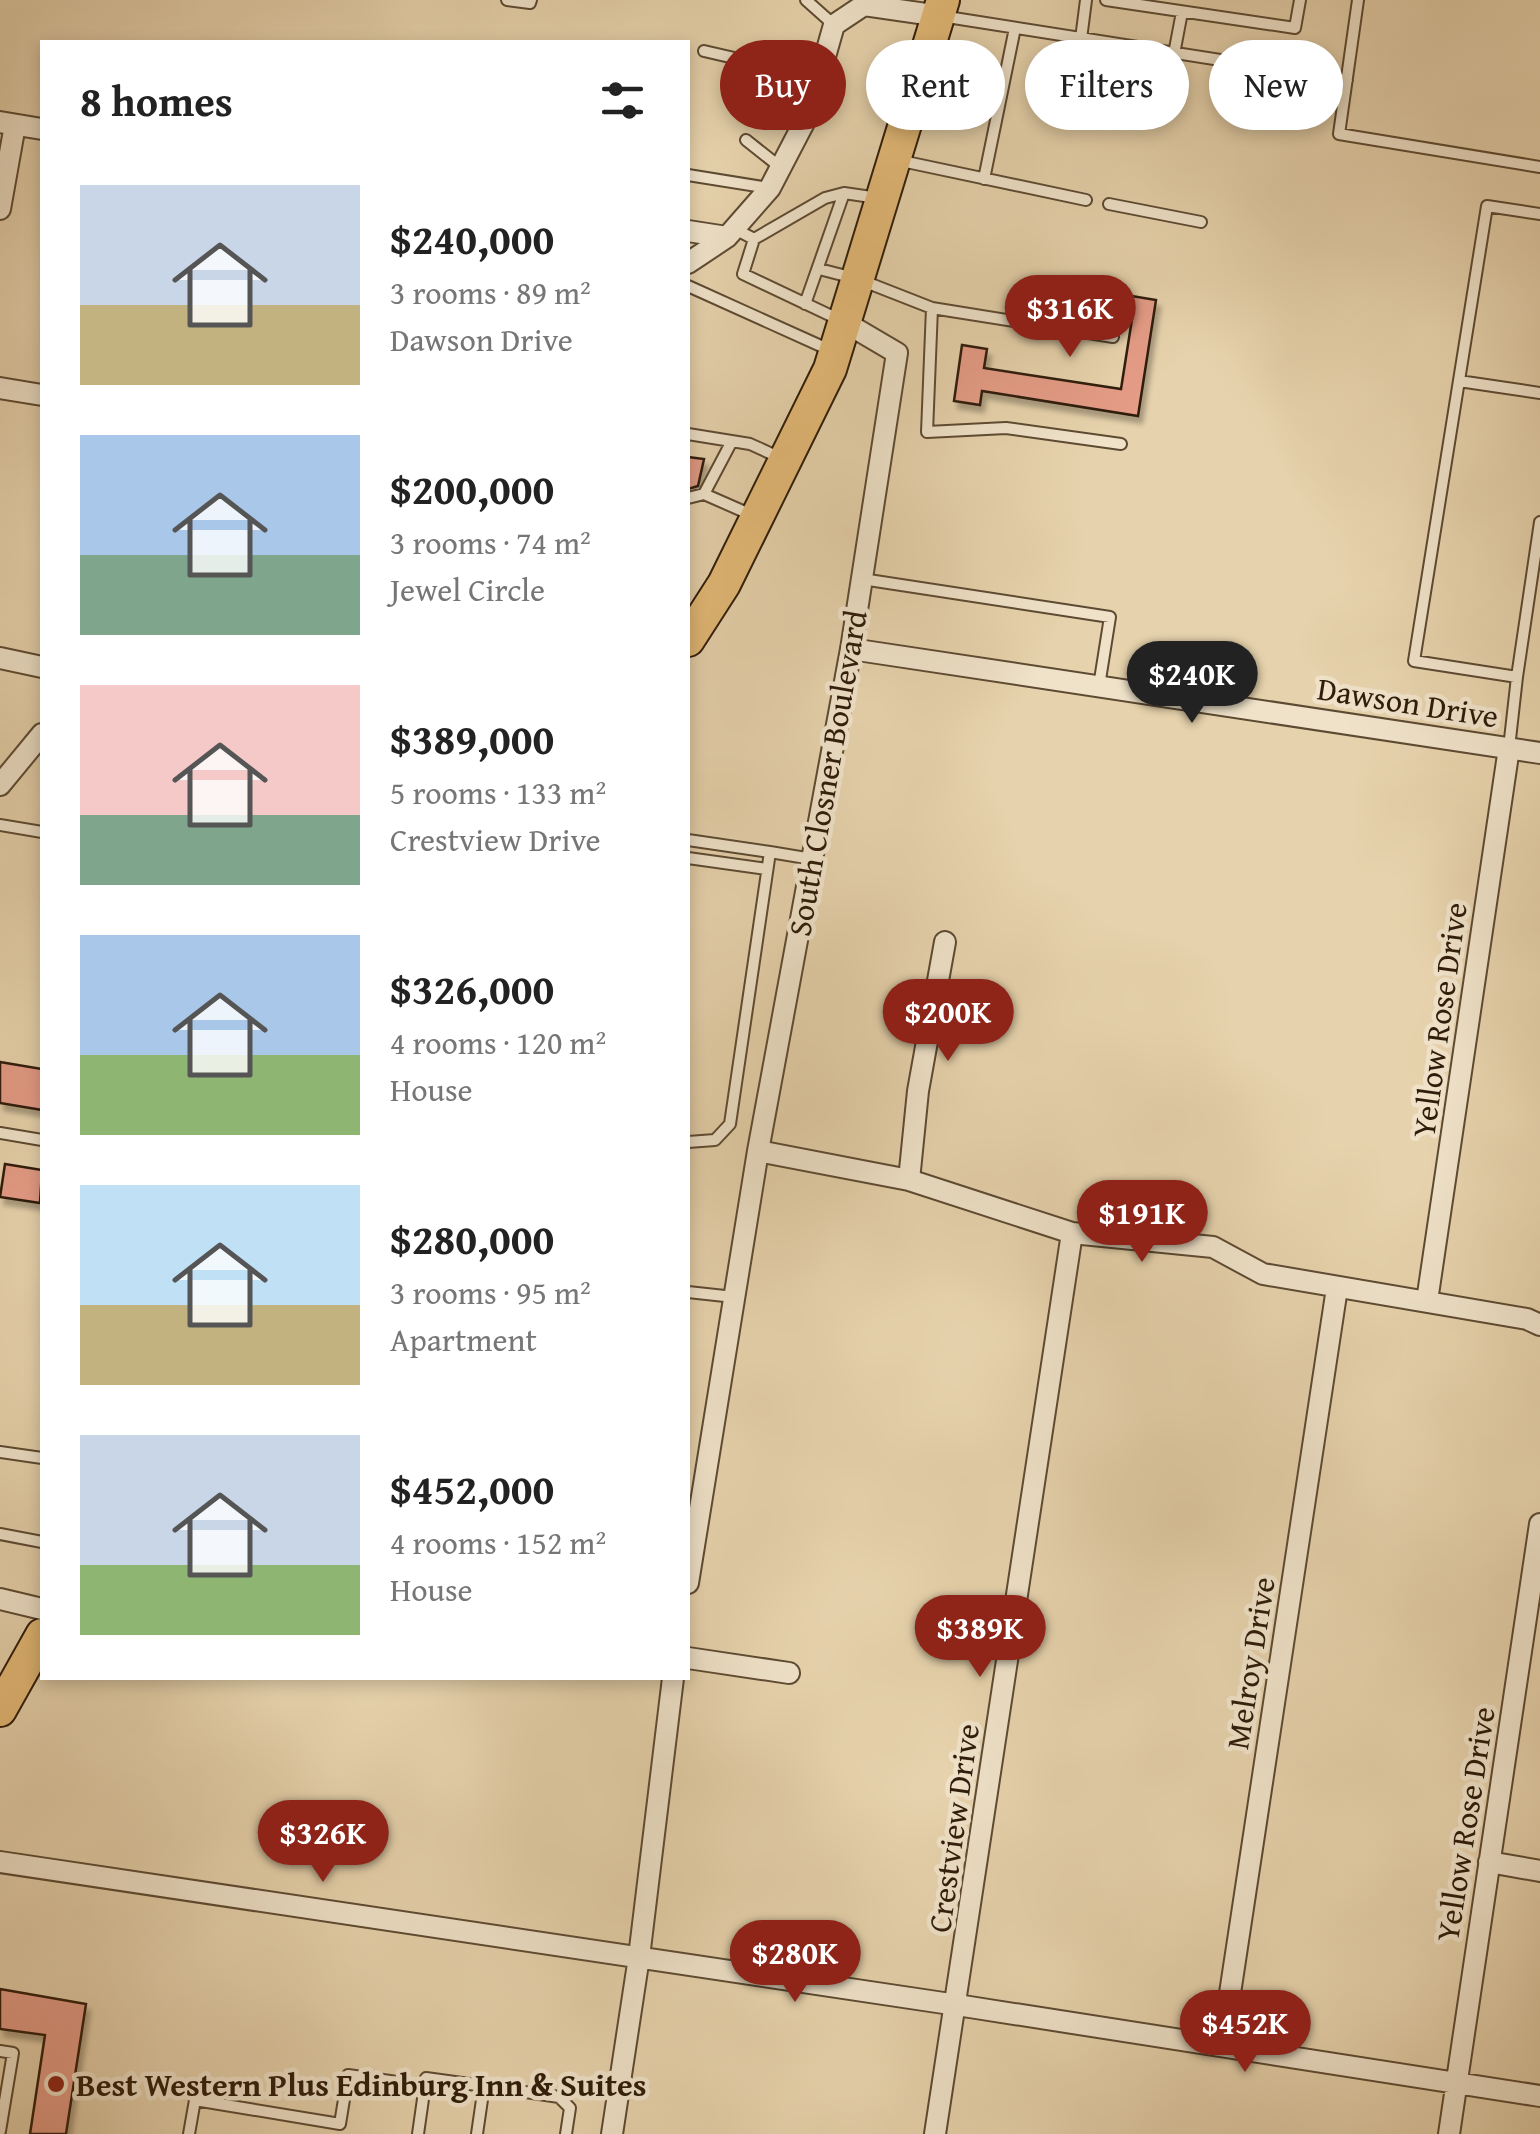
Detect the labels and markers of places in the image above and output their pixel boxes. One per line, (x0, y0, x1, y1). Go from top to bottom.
pin: $316K (1000, 275, 1140, 360)
pin: $240K (1122, 641, 1262, 726)
pin: $200K (878, 979, 1018, 1064)
pin: $191K (1072, 1180, 1212, 1265)
pin: $389K (910, 1595, 1050, 1680)
pin: $326K (253, 1800, 393, 1885)
pin: $280K (725, 1920, 865, 2005)
pin: $452K (1175, 1990, 1315, 2075)
place label: Best Western Plus Edinburg Inn & Suites (76, 2061, 647, 2108)
marker: Best Western Plus Edinburg Inn & Suites (45, 2073, 67, 2095)

